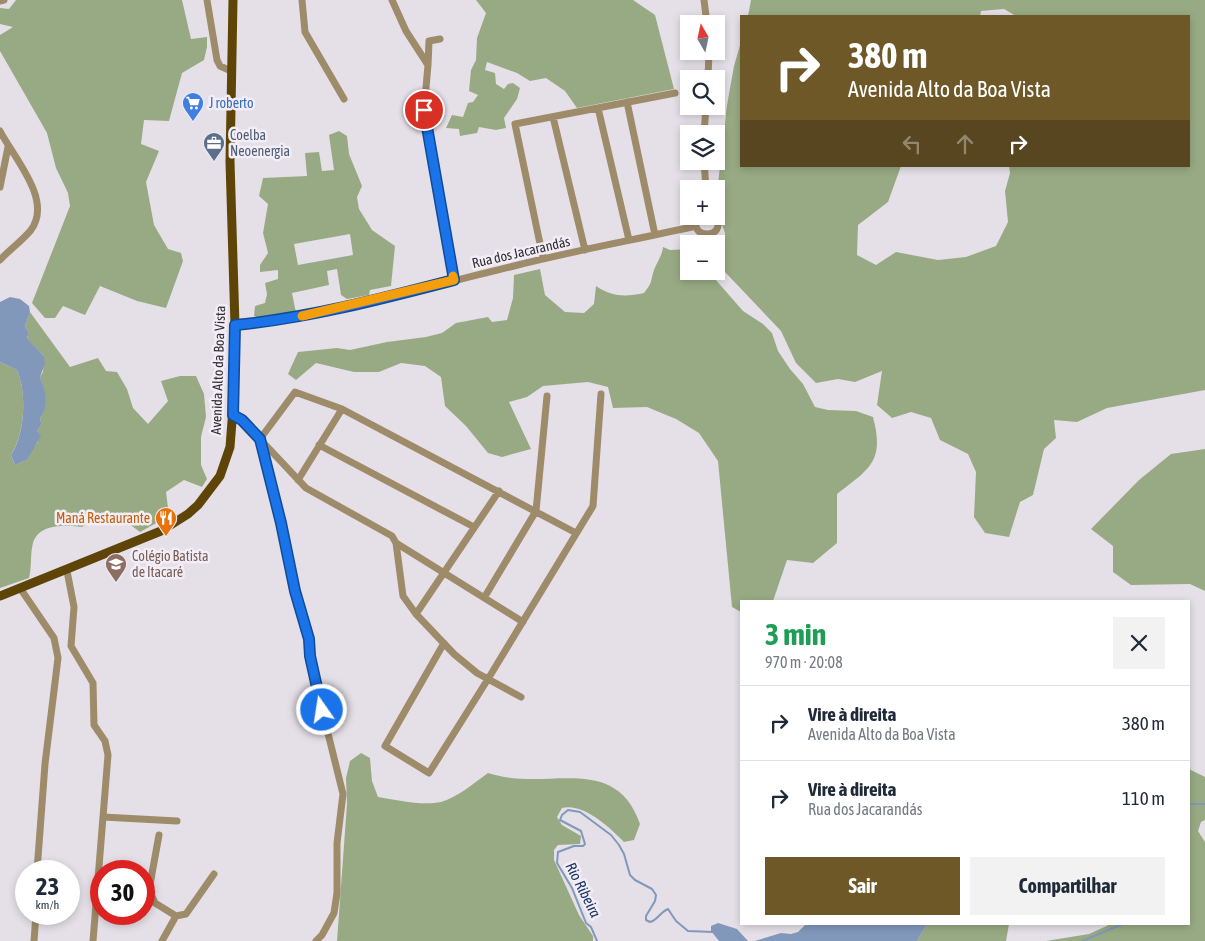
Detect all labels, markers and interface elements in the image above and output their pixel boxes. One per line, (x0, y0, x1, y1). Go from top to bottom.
north arrow (680, 15, 725, 60)
map controls (680, 15, 725, 280)
icon: right (765, 35, 830, 100)
text: 380 m (848, 35, 927, 75)
button: search (680, 70, 725, 115)
text: Avenida Alto da Boa Vista (848, 76, 1051, 102)
pin (403, 89, 445, 131)
supermarket icon: J roberto (181, 91, 205, 122)
place label: J roberto (209, 95, 254, 111)
icon: arrive (410, 96, 438, 124)
button: layers (680, 125, 725, 170)
place label: Coelba Neoenergia (230, 127, 290, 159)
icon: left (898, 130, 926, 158)
icon: ahead (951, 130, 979, 158)
icon: right (1004, 130, 1032, 158)
office icon: Coelba Neoenergia (202, 131, 226, 162)
button: + (680, 180, 725, 225)
street label: Rua dos Jacarandás (470, 233, 572, 271)
button: − (680, 235, 725, 280)
street label: Avenida Alto da Boa Vista (208, 305, 228, 435)
restaurant icon: Maná Restaurante (154, 506, 178, 537)
place label: Maná Restaurante (56, 510, 150, 526)
place label: Colégio Batista de Itacaré (132, 548, 208, 580)
school or university icon: Colégio Batista de Itacaré (104, 552, 128, 583)
text: 3 min (765, 617, 826, 651)
button: close (1113, 617, 1165, 669)
text: 970 m · 20:08 (765, 653, 843, 671)
position arrow (295, 683, 347, 735)
text: Vire à direita (808, 703, 896, 725)
icon: right (765, 709, 793, 737)
text: 380 m (1122, 712, 1165, 734)
text: Avenida Alto da Boa Vista (808, 725, 956, 743)
text: Vire à direita (808, 778, 896, 800)
icon: right (765, 784, 793, 812)
text: 110 m (1122, 787, 1165, 809)
text: Rua dos Jacarandás (808, 800, 923, 818)
button: Sair (765, 857, 960, 915)
button: Compartilhar (970, 857, 1165, 915)
water label: Rio Ribeira (562, 859, 604, 920)
speed limit sign: 30 (90, 860, 155, 925)
text: 23 (36, 872, 59, 900)
text: km/h (36, 898, 59, 912)

